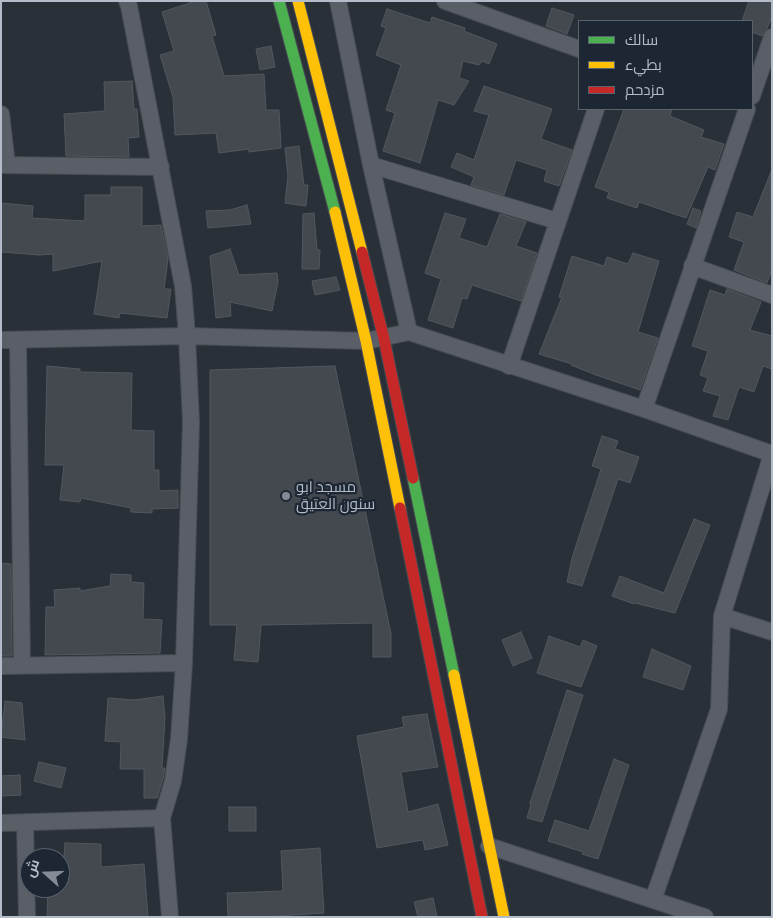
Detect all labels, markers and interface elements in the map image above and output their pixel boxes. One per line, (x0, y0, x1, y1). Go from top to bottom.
legend (578, 20, 753, 110)
text: سالك (625, 30, 658, 48)
text: بطيء (625, 55, 662, 73)
text: مزدحم (625, 80, 665, 98)
place label: مسجد ابو سنون العتيق (296, 478, 375, 513)
marker: مسجد ابو سنون العتيق (280, 490, 292, 502)
north arrow (20, 848, 70, 898)
text: ش (20, 857, 42, 879)

